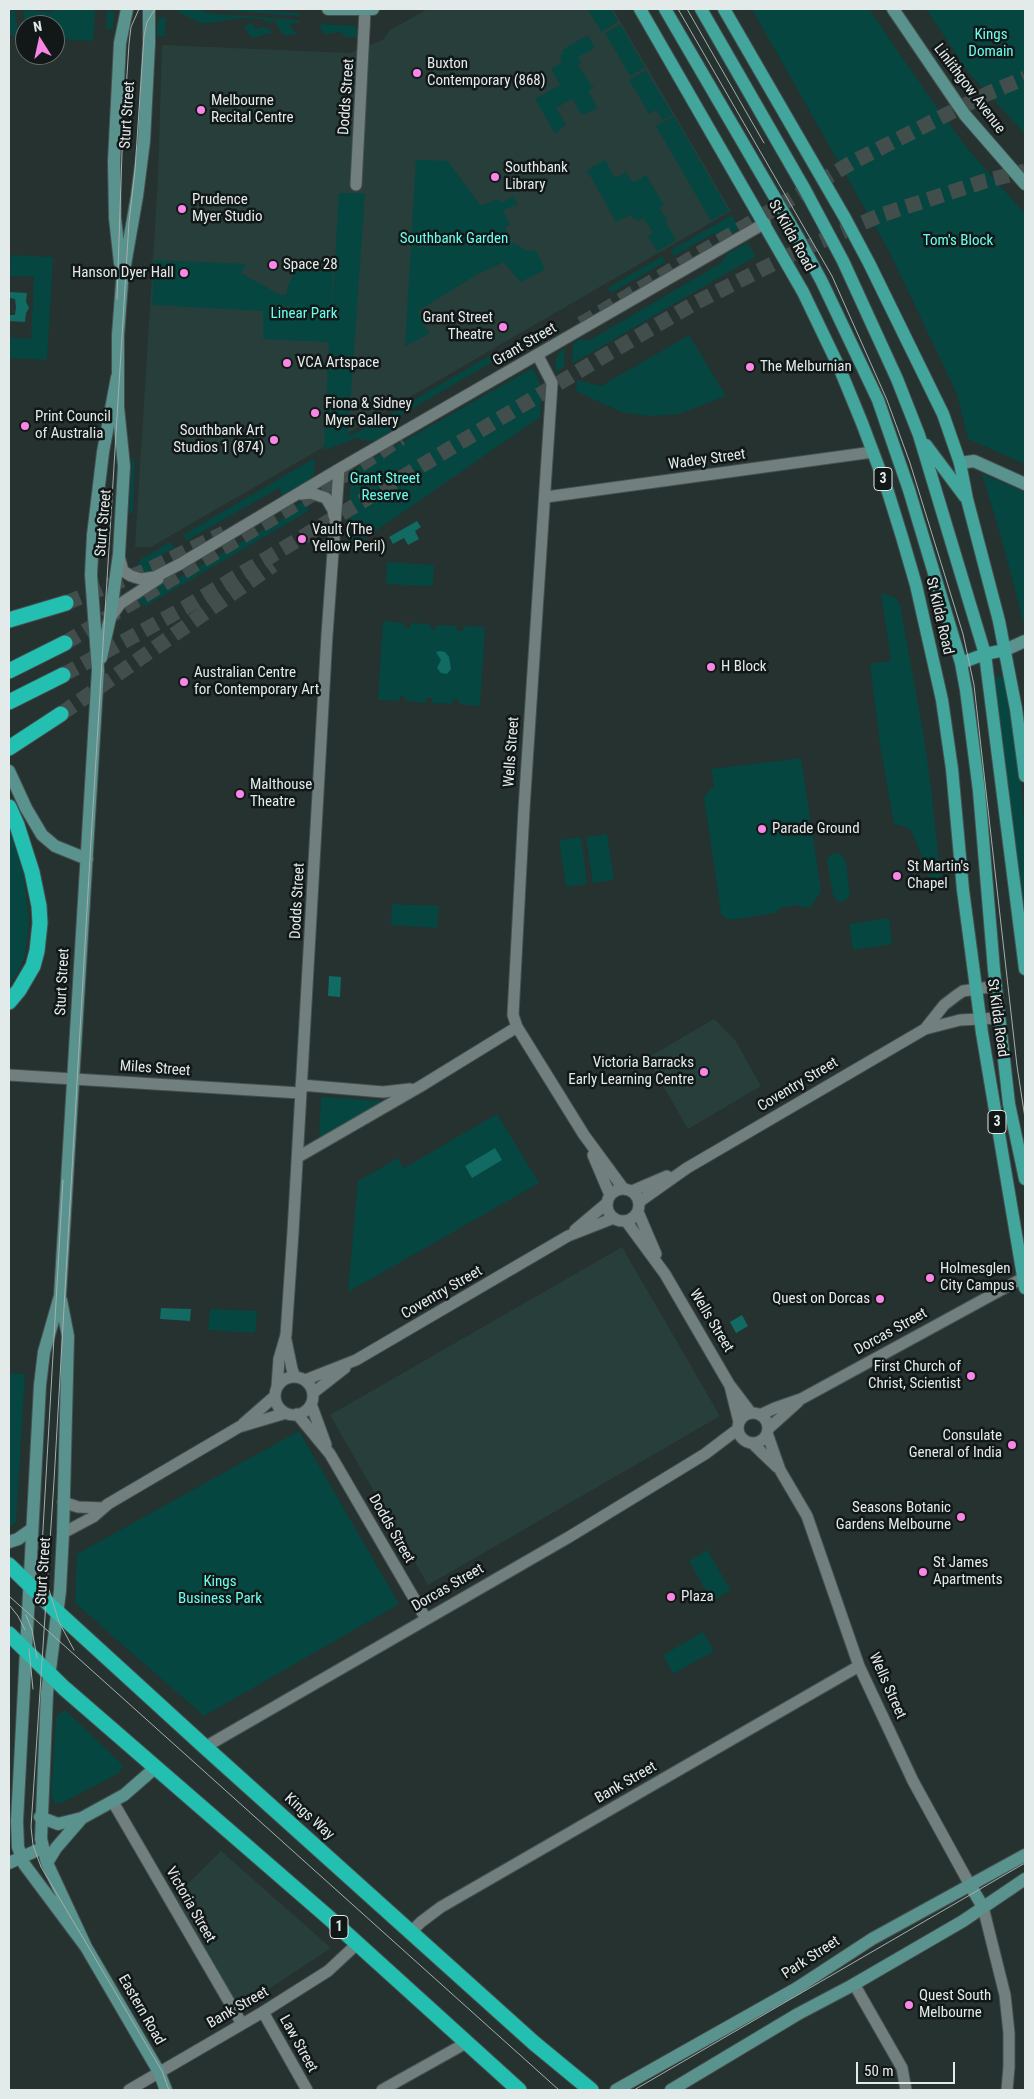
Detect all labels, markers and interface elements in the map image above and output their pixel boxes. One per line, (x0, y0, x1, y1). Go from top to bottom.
north arrow (15, 15, 65, 65)
text: N (32, 18, 43, 35)
park label: Kings Domain (968, 26, 1014, 61)
street label: Linlithgow Avenue (929, 41, 1009, 137)
place label: Buxton Contemporary (868) (427, 55, 546, 90)
street label: Dodds Street (335, 58, 359, 136)
marker: Buxton Contemporary (868) (411, 67, 423, 79)
street label: Sturt Street (117, 81, 139, 149)
place label: Melbourne Recital Centre (211, 92, 294, 127)
marker: Melbourne Recital Centre (195, 104, 207, 116)
place label: Southbank Library (505, 159, 568, 194)
marker: Southbank Library (489, 171, 501, 183)
place label: Prudence Myer Studio (192, 191, 262, 226)
street label: St Kilda Road (764, 197, 818, 275)
marker: Prudence Myer Studio (176, 203, 188, 215)
park label: Southbank Garden (400, 230, 508, 248)
park label: Tom's Block (923, 232, 993, 250)
place label: Space 28 (283, 256, 338, 274)
marker: Space 28 (267, 259, 279, 271)
place label: Hanson Dyer Hall (72, 264, 174, 282)
marker: Hanson Dyer Hall (178, 267, 190, 279)
park label: Linear Park (271, 305, 337, 323)
place label: Grant Street Theatre (422, 309, 493, 344)
street label: Grant Street (490, 320, 560, 370)
marker: Grant Street Theatre (497, 321, 509, 333)
place label: VCA Artspace (297, 354, 379, 372)
marker: VCA Artspace (281, 357, 293, 369)
place label: The Melburnian (760, 358, 852, 376)
marker: The Melburnian (744, 361, 756, 373)
place label: Fiona & Sidney Myer Gallery (325, 395, 412, 430)
marker: Fiona & Sidney Myer Gallery (309, 407, 321, 419)
place label: Print Council of Australia (35, 408, 111, 443)
marker: Print Council of Australia (19, 420, 31, 432)
place label: Southbank Art Studios 1 (874) (173, 422, 264, 457)
marker: Southbank Art Studios 1 (874) (268, 434, 280, 446)
street label: Wadey Street (667, 446, 747, 474)
road number: 3 (874, 468, 892, 490)
park label: Grant Street Reserve (350, 470, 420, 505)
street label: Sturt Street (92, 489, 116, 557)
place label: Vault (The Yellow Peril) (312, 521, 386, 556)
marker: Vault (The Yellow Peril) (296, 533, 308, 545)
street label: St Kilda Road (921, 576, 957, 656)
place label: H Block (721, 658, 767, 676)
marker: H Block (705, 661, 717, 673)
place label: Australian Centre for Contemporary Art (194, 664, 319, 699)
marker: Australian Centre for Contemporary Art (178, 676, 190, 688)
street label: Wells Street (501, 716, 523, 788)
place label: Malthouse Theatre (250, 776, 312, 811)
marker: Malthouse Theatre (234, 788, 246, 800)
place label: Parade Ground (772, 820, 860, 838)
marker: Parade Ground (756, 823, 768, 835)
place label: St Martin's Chapel (907, 858, 969, 893)
street label: Dodds Street (287, 862, 309, 940)
marker: St Martin's Chapel (891, 870, 903, 882)
street label: Sturt Street (52, 948, 74, 1016)
street label: St Kilda Road (983, 978, 1011, 1058)
place label: Victoria Barracks Early Learning Centre (568, 1054, 694, 1089)
street label: Coventry Street (755, 1054, 841, 1116)
street label: Miles Street (119, 1058, 191, 1080)
marker: Victoria Barracks Early Learning Centre (698, 1066, 710, 1078)
road number: 3 (988, 1110, 1006, 1134)
place label: Holmesglen City Campus (940, 1260, 1015, 1295)
street label: Coventry Street (398, 1263, 486, 1323)
marker: Holmesglen City Campus (924, 1272, 936, 1284)
street label: Wells Street (685, 1286, 737, 1356)
place label: Quest on Dorcas (772, 1290, 870, 1308)
marker: Quest on Dorcas (874, 1293, 886, 1305)
street label: Dorcas Street (852, 1305, 930, 1359)
place label: First Church of Christ, Scientist (868, 1358, 961, 1393)
marker: First Church of Christ, Scientist (965, 1370, 977, 1382)
place label: Consulate General of India (909, 1427, 1002, 1462)
marker: Consulate General of India (1006, 1439, 1018, 1451)
street label: Dodds Street (364, 1491, 418, 1567)
place label: Seasons Botanic Gardens Melbourne (836, 1499, 951, 1534)
marker: Seasons Botanic Gardens Melbourne (955, 1511, 967, 1523)
street label: Sturt Street (33, 1537, 55, 1605)
place label: St James Apartments (933, 1554, 1002, 1589)
street label: Dorcas Street (409, 1560, 487, 1616)
marker: St James Apartments (917, 1566, 929, 1578)
park label: Kings Business Park (178, 1573, 262, 1608)
place label: Plaza (681, 1588, 714, 1606)
marker: Plaza (665, 1591, 677, 1603)
street label: Wells Street (864, 1650, 910, 1722)
street label: Bank Street (592, 1758, 660, 1808)
street label: Kings Way (280, 1790, 338, 1844)
street label: Victoria Street (161, 1864, 219, 1946)
road number: 1 (330, 1915, 348, 1938)
street label: Park Street (779, 1933, 843, 1983)
street label: Eastern Road (114, 1972, 168, 2048)
street label: Bank Street (204, 1983, 272, 2033)
place label: Quest South Melbourne (919, 1987, 991, 2022)
marker: Quest South Melbourne (903, 1999, 915, 2011)
street label: Law Street (275, 2012, 321, 2076)
scale bar (859, 2052, 958, 2084)
text: 50 m (864, 2062, 894, 2080)

